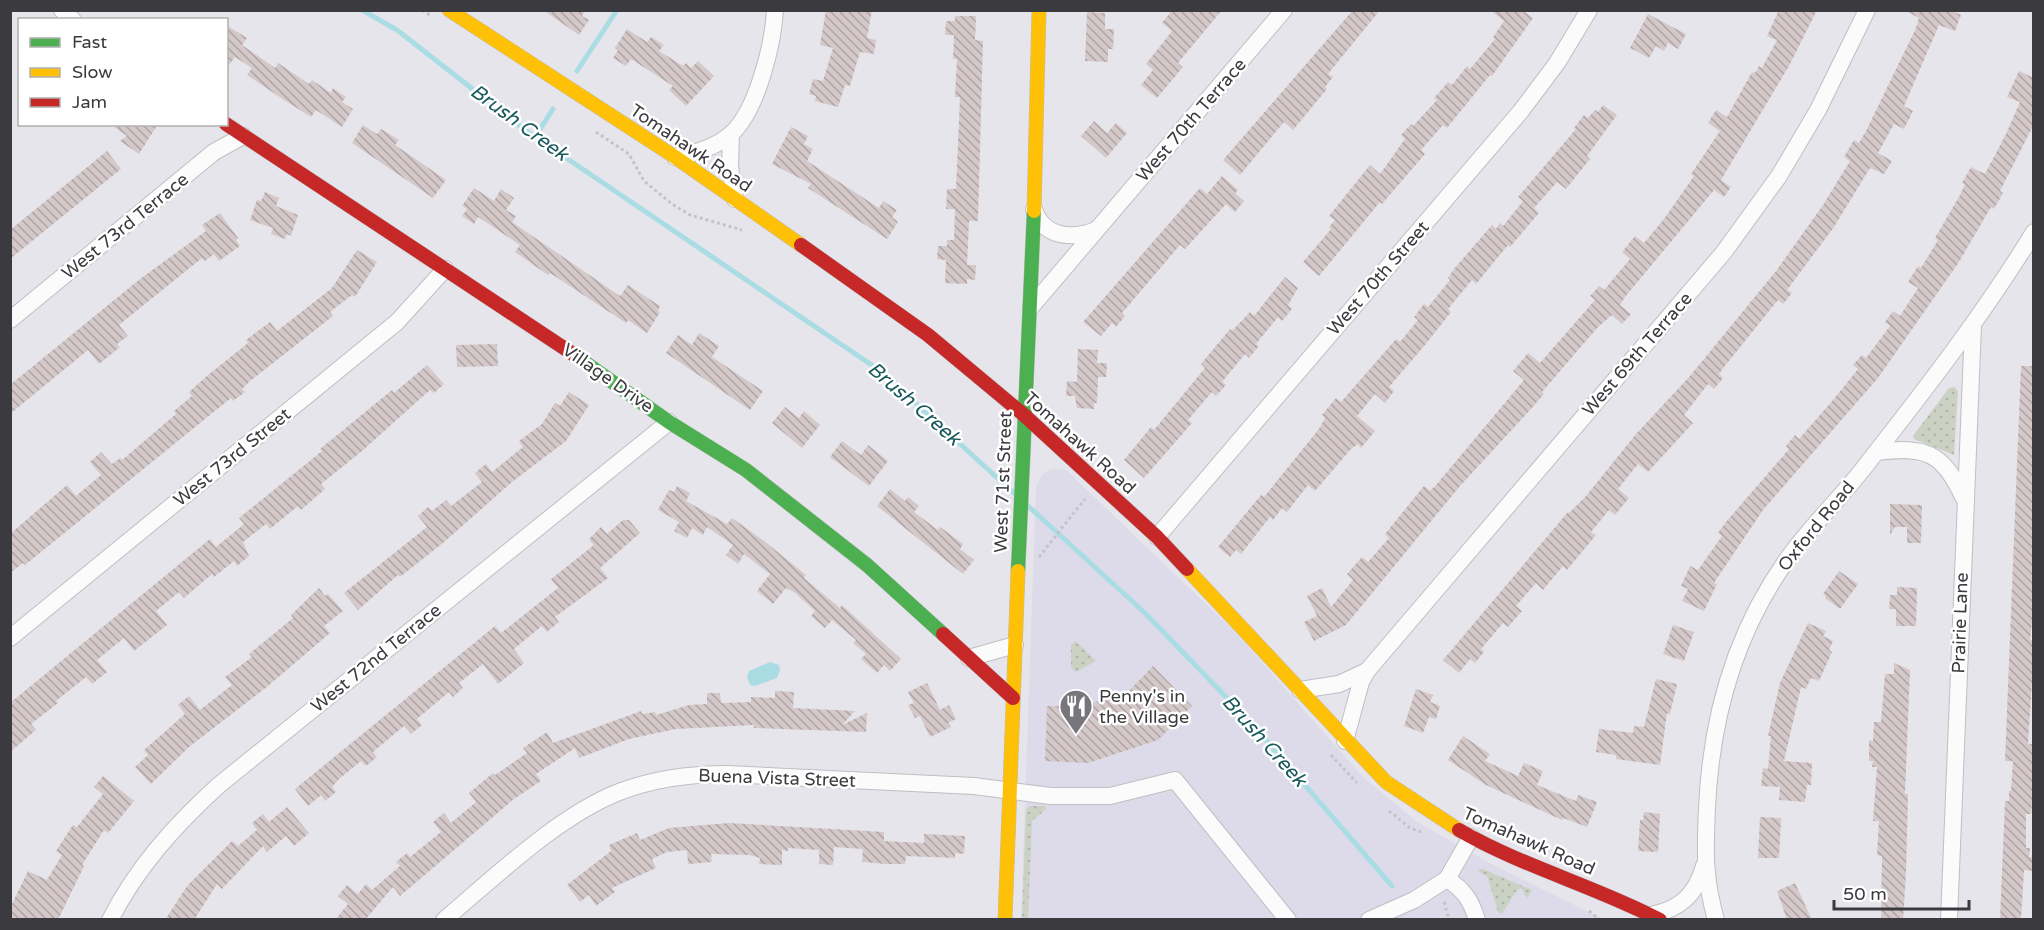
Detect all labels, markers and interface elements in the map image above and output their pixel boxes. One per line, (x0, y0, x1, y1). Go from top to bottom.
legend (18, 18, 228, 126)
text: Fast (72, 31, 107, 53)
street label: West 70th Terrace (1131, 54, 1251, 186)
text: Slow (72, 61, 113, 83)
water label: Brush Creek (465, 79, 574, 168)
text: Jam (72, 91, 107, 113)
street label: Tomahawk Road (626, 99, 756, 197)
street label: West 73rd Terrace (57, 168, 193, 284)
street label: West 70th Street (1322, 216, 1434, 340)
street label: West 69th Terrace (1577, 288, 1697, 420)
street label: Village Drive (558, 338, 658, 418)
water label: Brush Creek (863, 357, 967, 452)
street label: Tomahawk Road (1020, 387, 1140, 499)
street label: West 73rd Street (169, 403, 295, 511)
street label: West 71st Street (990, 411, 1016, 553)
street label: Oxford Road (1773, 476, 1859, 576)
street label: Prairie Lane (1947, 572, 1973, 674)
street label: West 72nd Terrace (307, 599, 445, 717)
place label: Penny's in the Village (1099, 685, 1189, 728)
restaurant icon: Penny's in the Village (1058, 688, 1094, 735)
water label: Brush Creek (1217, 690, 1313, 793)
street label: Buena Vista Street (698, 764, 856, 792)
street label: Tomahawk Road (1460, 802, 1598, 880)
scale bar (1834, 873, 1969, 911)
text: 50 m (1843, 883, 1887, 905)

